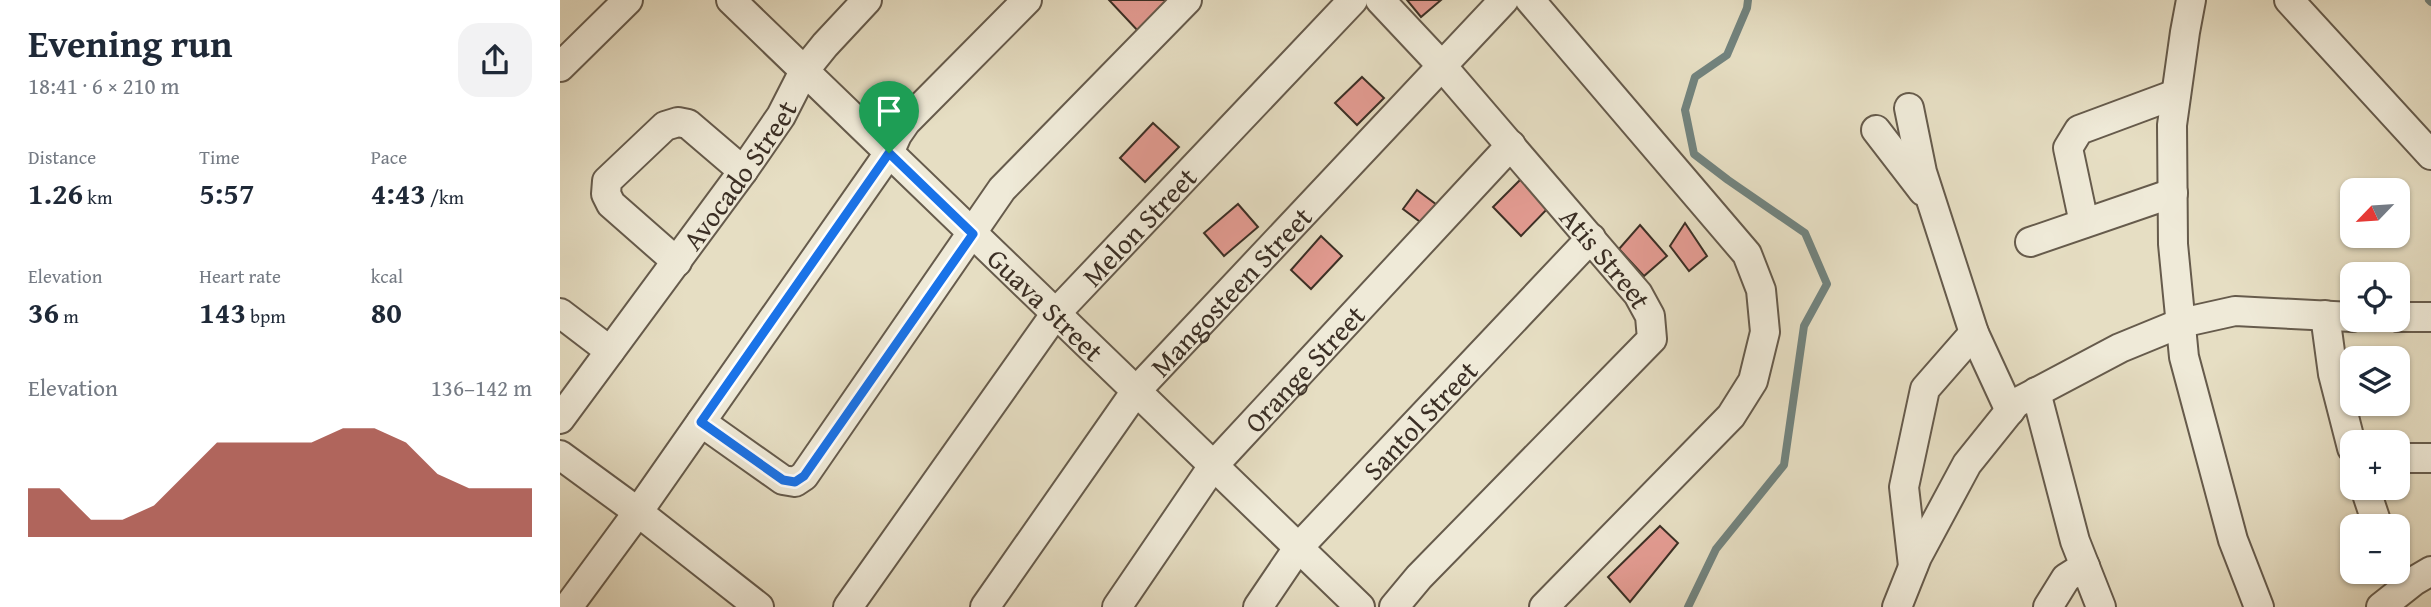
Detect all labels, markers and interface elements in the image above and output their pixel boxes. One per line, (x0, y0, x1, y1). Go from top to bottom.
text: Evening run (28, 15, 232, 71)
button: share (458, 23, 532, 97)
text: 18:41 · 6 × 210 m (28, 69, 180, 102)
pin (859, 81, 919, 153)
icon: arrive (870, 92, 908, 130)
street label: Avocado Street (671, 93, 806, 258)
text: Distance (28, 143, 96, 171)
text: Time (199, 143, 240, 171)
text: Pace (371, 143, 407, 171)
street label: Melon Street (1072, 157, 1205, 295)
text: 1.26 (28, 171, 83, 215)
text: 5:57 (199, 171, 254, 215)
text: 4:43 (371, 171, 426, 215)
north arrow (2340, 178, 2410, 248)
map controls (2340, 178, 2410, 584)
text: km (83, 183, 112, 211)
text: /km (426, 183, 464, 211)
street label: Mangosteen Street (1140, 197, 1321, 385)
street label: Atis Street (1551, 197, 1662, 316)
street label: Guava Street (979, 238, 1114, 370)
text: Elevation (28, 262, 102, 290)
text: Heart rate (199, 262, 281, 290)
text: kcal (371, 262, 403, 290)
button: locate (2340, 262, 2410, 332)
text: 36 (28, 290, 59, 334)
text: 143 (199, 290, 246, 334)
text: 80 (371, 290, 402, 334)
street label: Orange Street (1234, 295, 1374, 441)
text: m (59, 302, 79, 330)
text: bpm (246, 302, 286, 330)
button: layers (2340, 346, 2410, 416)
street label: Santol Street (1352, 350, 1486, 489)
text: Elevation (28, 371, 118, 404)
text: 136–142 m (431, 371, 532, 404)
button: + (2340, 430, 2410, 500)
button: − (2340, 514, 2410, 584)

